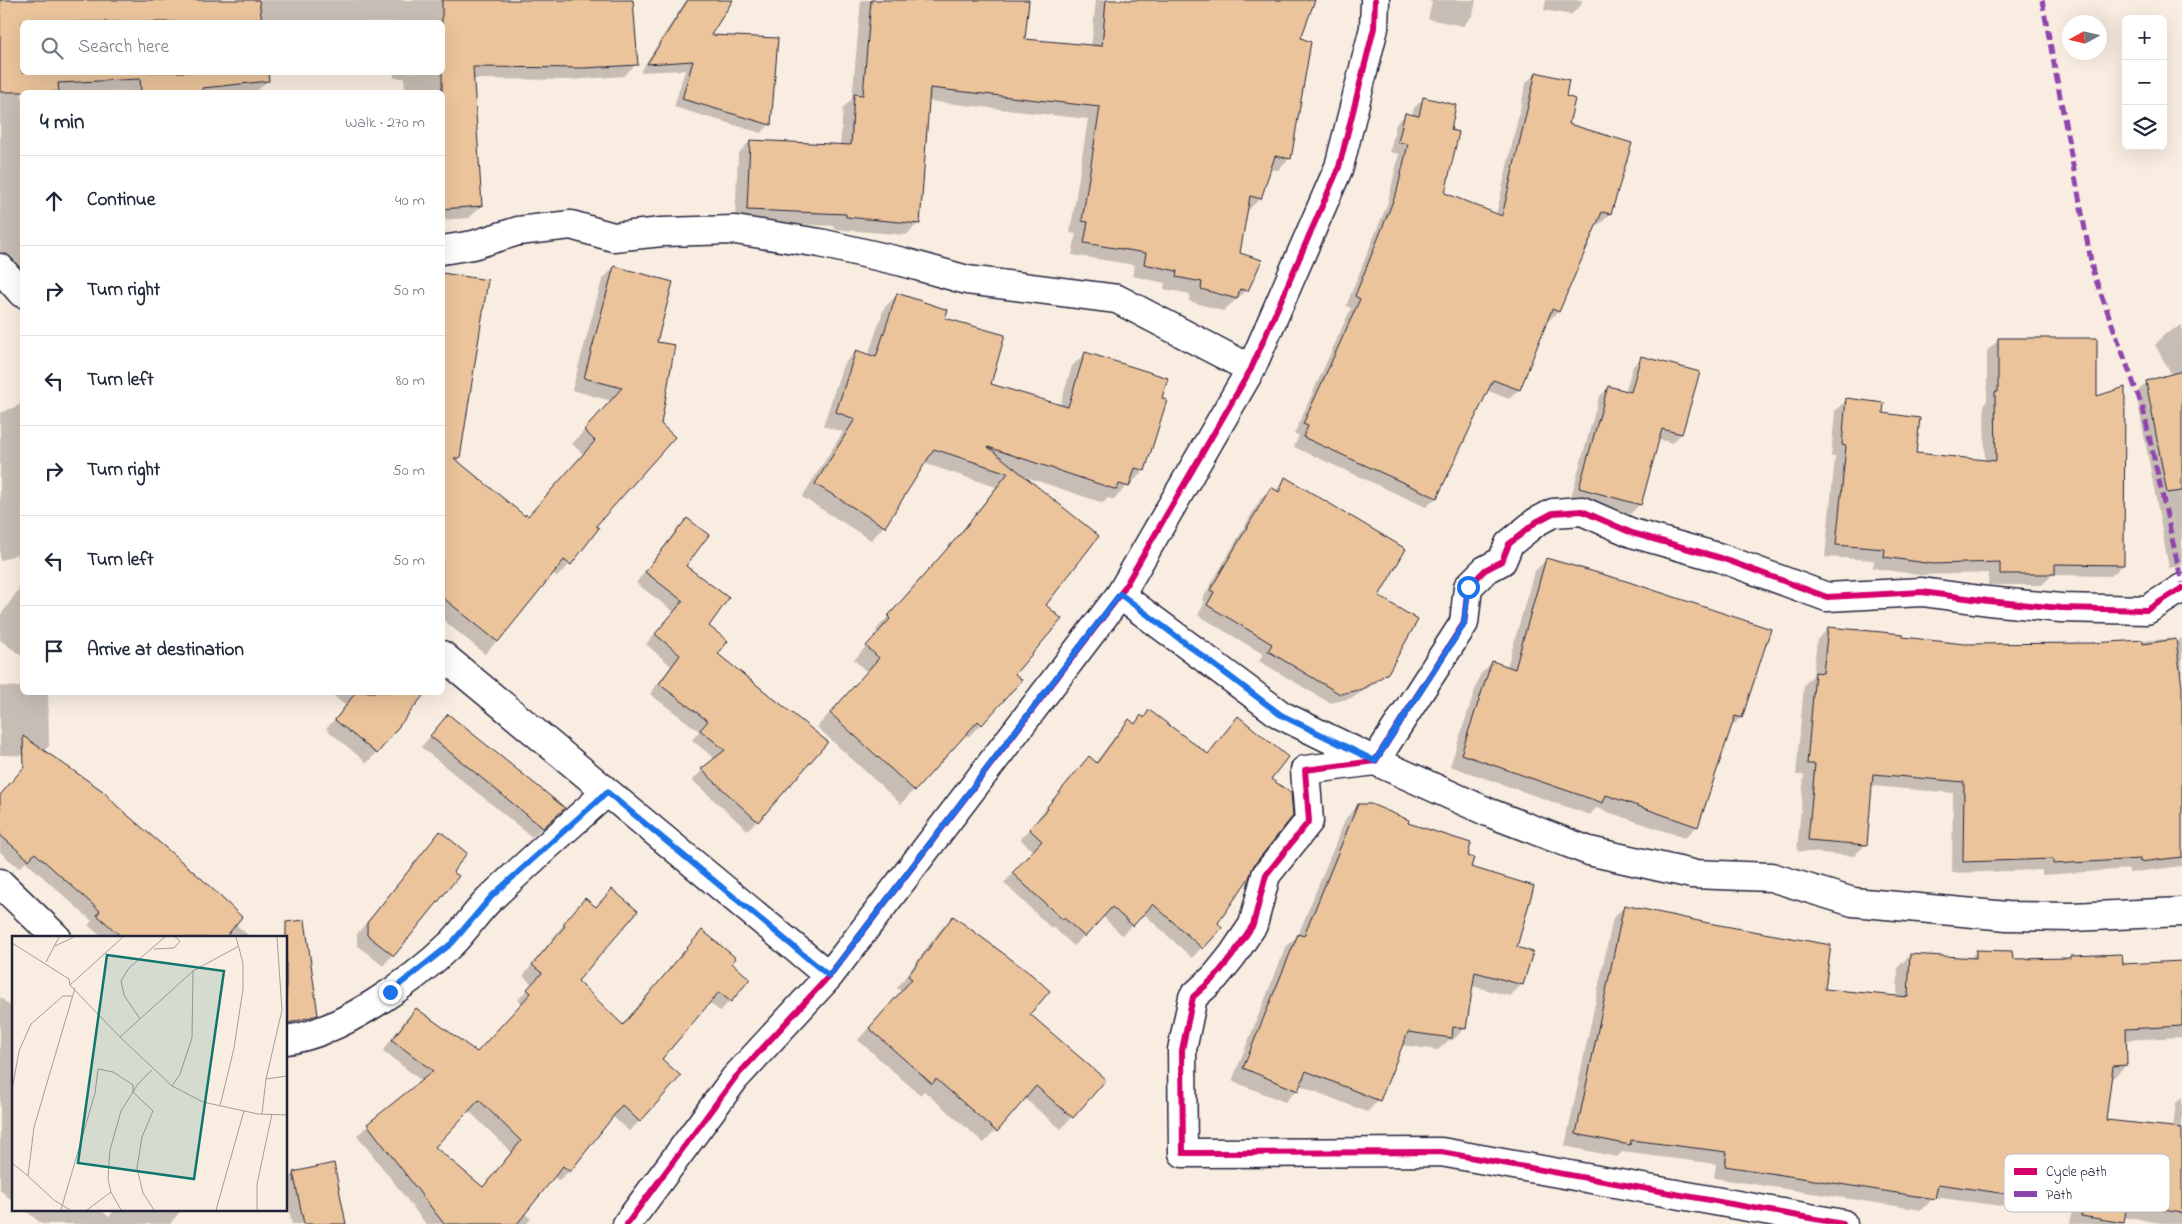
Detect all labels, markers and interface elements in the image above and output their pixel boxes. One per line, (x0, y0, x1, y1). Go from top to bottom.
north arrow (2062, 15, 2107, 60)
map controls (2122, 15, 2167, 150)
button: + (2122, 15, 2167, 60)
search box (20, 20, 445, 75)
icon: search (38, 34, 66, 62)
text: Search here (78, 34, 169, 61)
button: − (2122, 60, 2167, 105)
button: layers (2122, 105, 2167, 150)
text: 4 min (40, 108, 84, 138)
text: Walk · 270 m (345, 111, 425, 135)
icon: ahead (40, 187, 68, 215)
text: Continue (87, 187, 155, 214)
text: 40 m (395, 189, 425, 213)
icon: right (40, 277, 68, 305)
text: Turn right (87, 277, 160, 304)
text: 50 m (393, 279, 425, 303)
icon: left (40, 367, 68, 395)
text: Turn left (87, 367, 154, 394)
text: 80 m (396, 369, 425, 393)
icon: right (40, 457, 68, 485)
text: Turn right (87, 457, 160, 484)
text: 50 m (393, 459, 425, 483)
icon: left (40, 547, 68, 575)
text: Turn left (87, 547, 154, 574)
text: 50 m (393, 549, 425, 573)
route start (1457, 576, 1480, 599)
icon: arrive (40, 637, 68, 665)
text: Arrive at destination (87, 637, 244, 664)
inset map (12, 936, 288, 1212)
route end (379, 981, 402, 1004)
legend (2004, 1154, 2170, 1212)
text: Cycle path (2046, 1162, 2107, 1184)
text: Path (2046, 1185, 2072, 1206)

